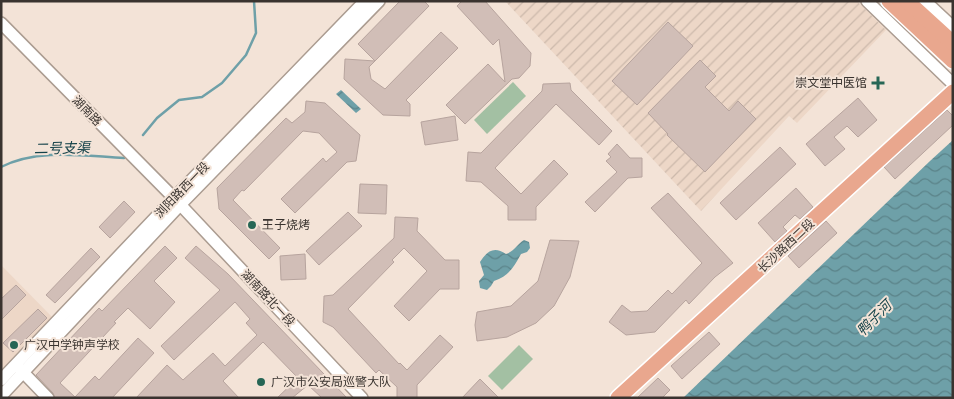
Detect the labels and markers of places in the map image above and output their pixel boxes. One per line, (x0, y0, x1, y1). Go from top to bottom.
place label: 崇文堂中医馆 (795, 76, 867, 90)
marker: 崇文堂中医馆 (871, 76, 885, 90)
place label: 王子烧烤 (262, 218, 310, 232)
marker: 王子烧烤 (246, 219, 258, 231)
place label: 广汉中学钟声学校 (24, 338, 120, 352)
marker: 广汉中学钟声学校 (8, 339, 20, 351)
place label: 广汉市公安局巡警大队 (271, 375, 391, 389)
marker: 广汉市公安局巡警大队 (255, 376, 267, 388)

